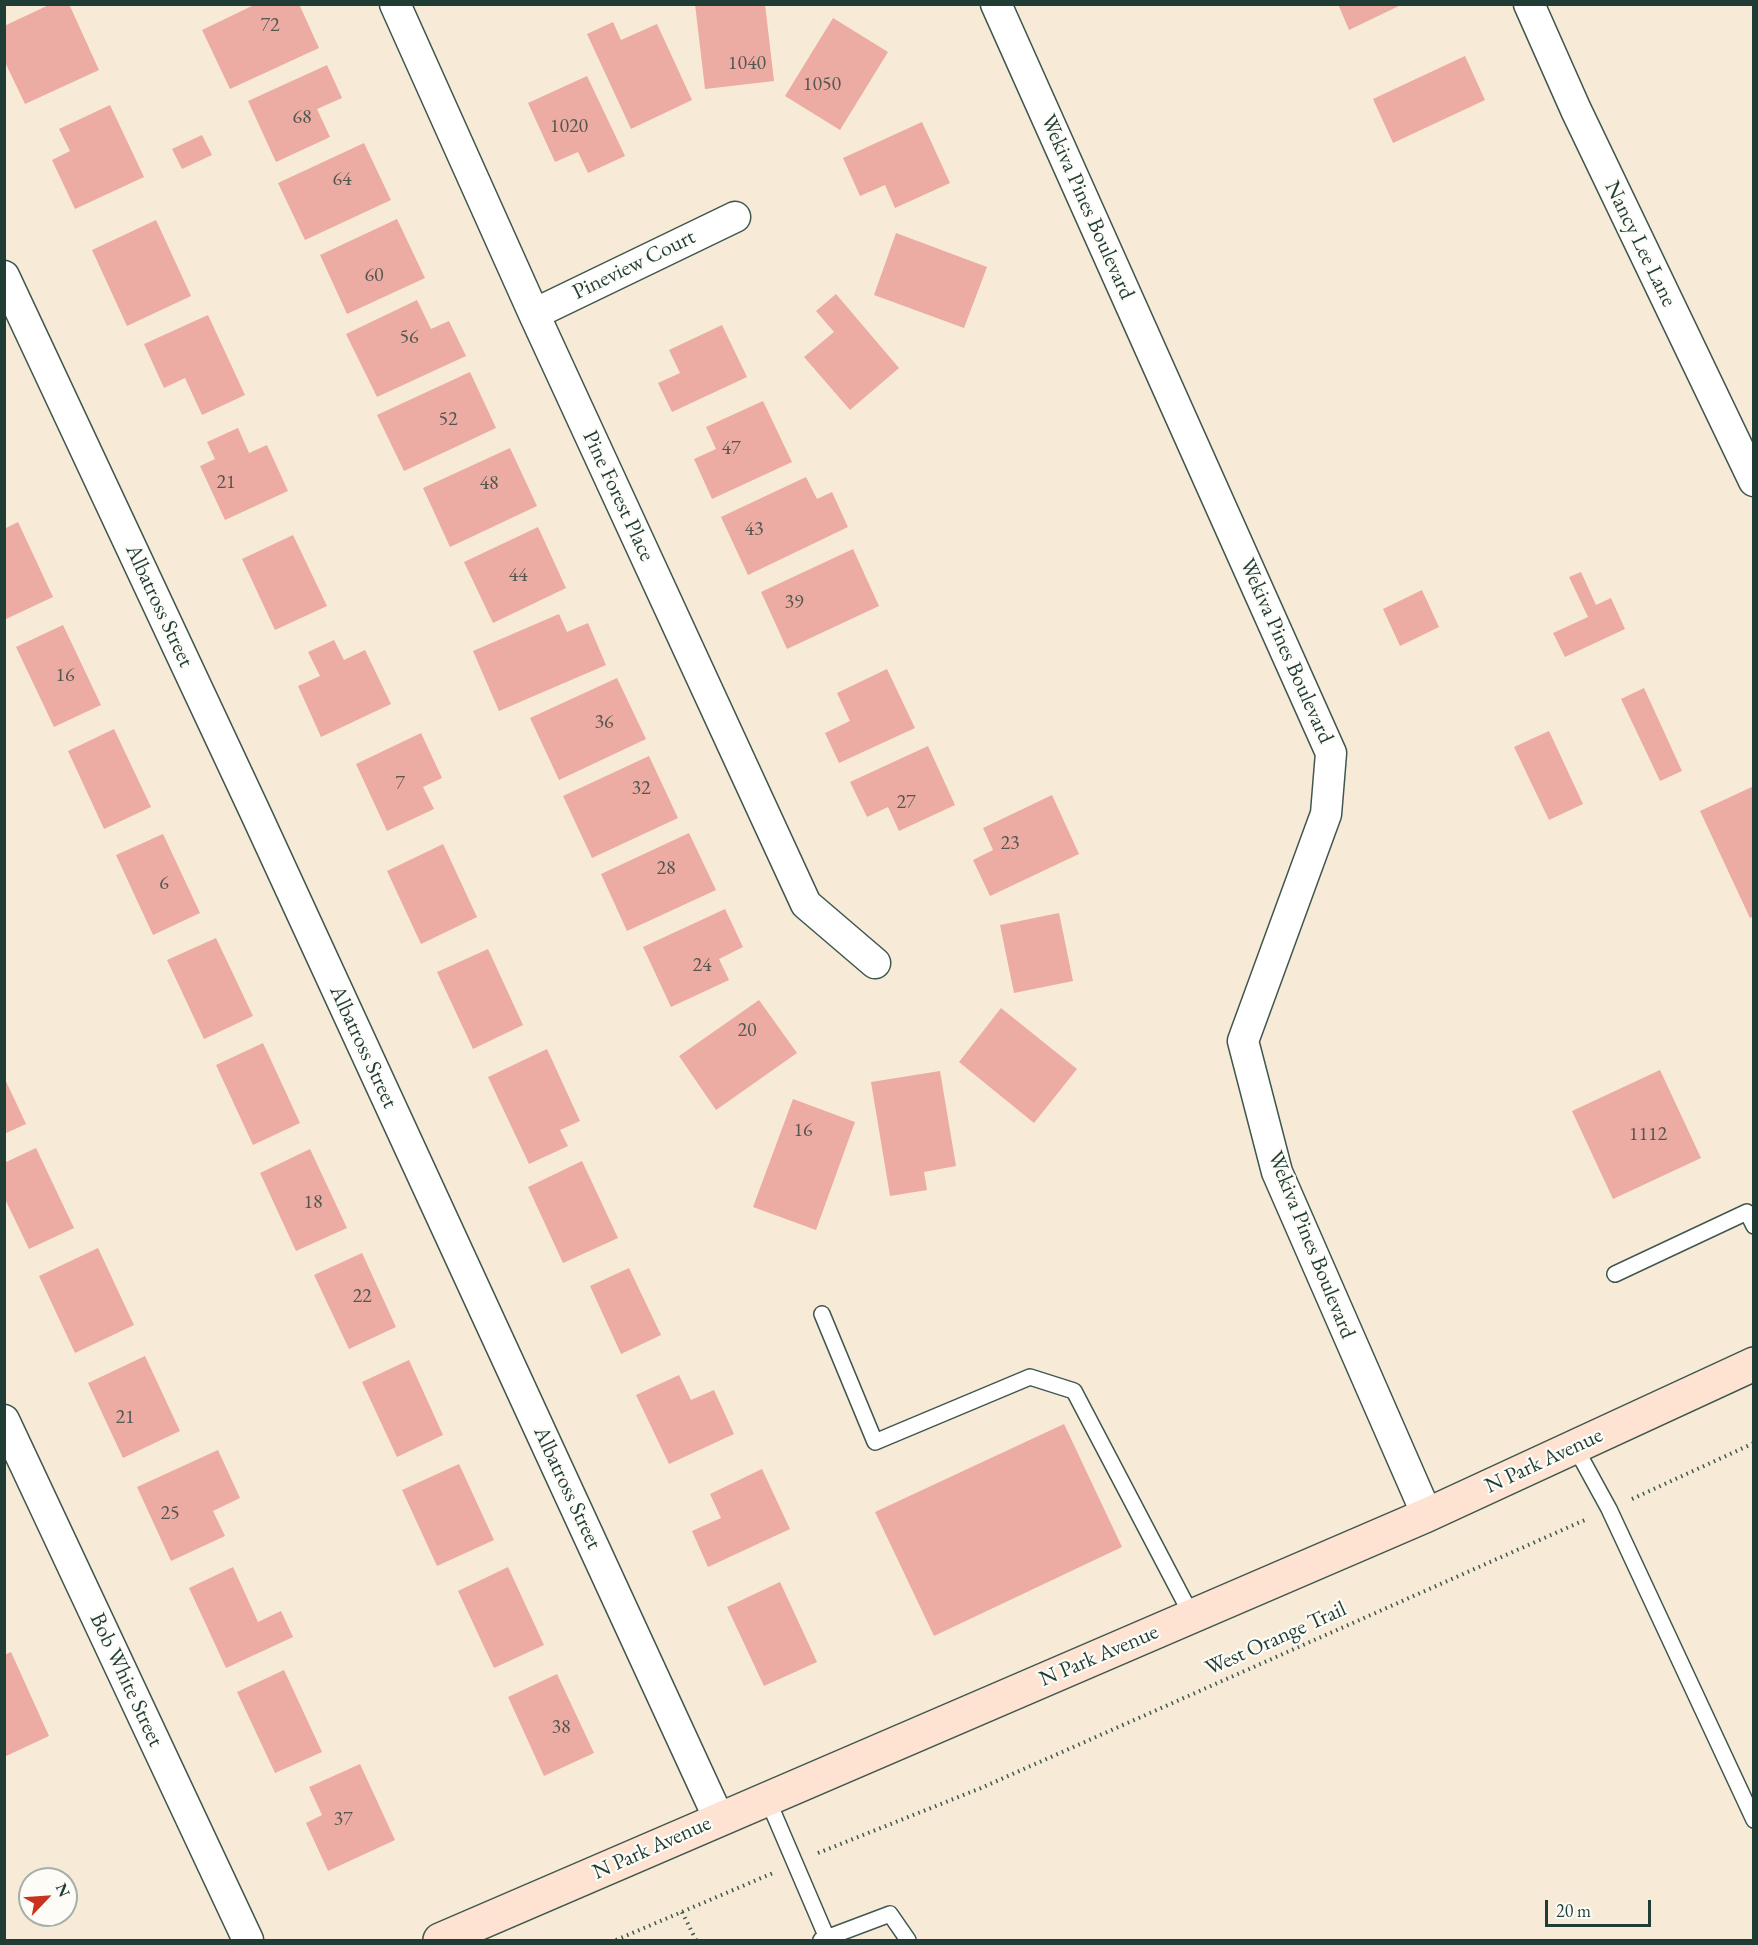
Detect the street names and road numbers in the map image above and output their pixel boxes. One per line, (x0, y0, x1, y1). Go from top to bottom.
street label: Wekiva Pines Boulevard (1034, 110, 1140, 304)
street label: Nancy Lee Lane (1598, 177, 1682, 311)
street label: Pineview Court (568, 224, 700, 306)
street label: Pine Forest Place (576, 426, 660, 566)
street label: Albatross Street (119, 540, 199, 672)
street label: Wekiva Pines Boulevard (1233, 554, 1339, 748)
street label: Albatross Street (323, 981, 403, 1113)
street label: Wekiva Pines Boulevard (1261, 1147, 1361, 1343)
street label: Albatross Street (527, 1422, 607, 1554)
street label: N Park Avenue (1481, 1422, 1607, 1500)
street label: West Orange Trail (1201, 1596, 1351, 1682)
street label: Bob White Street (83, 1609, 169, 1751)
street label: N Park Avenue (1035, 1619, 1163, 1693)
street label: N Park Avenue (589, 1810, 715, 1886)

